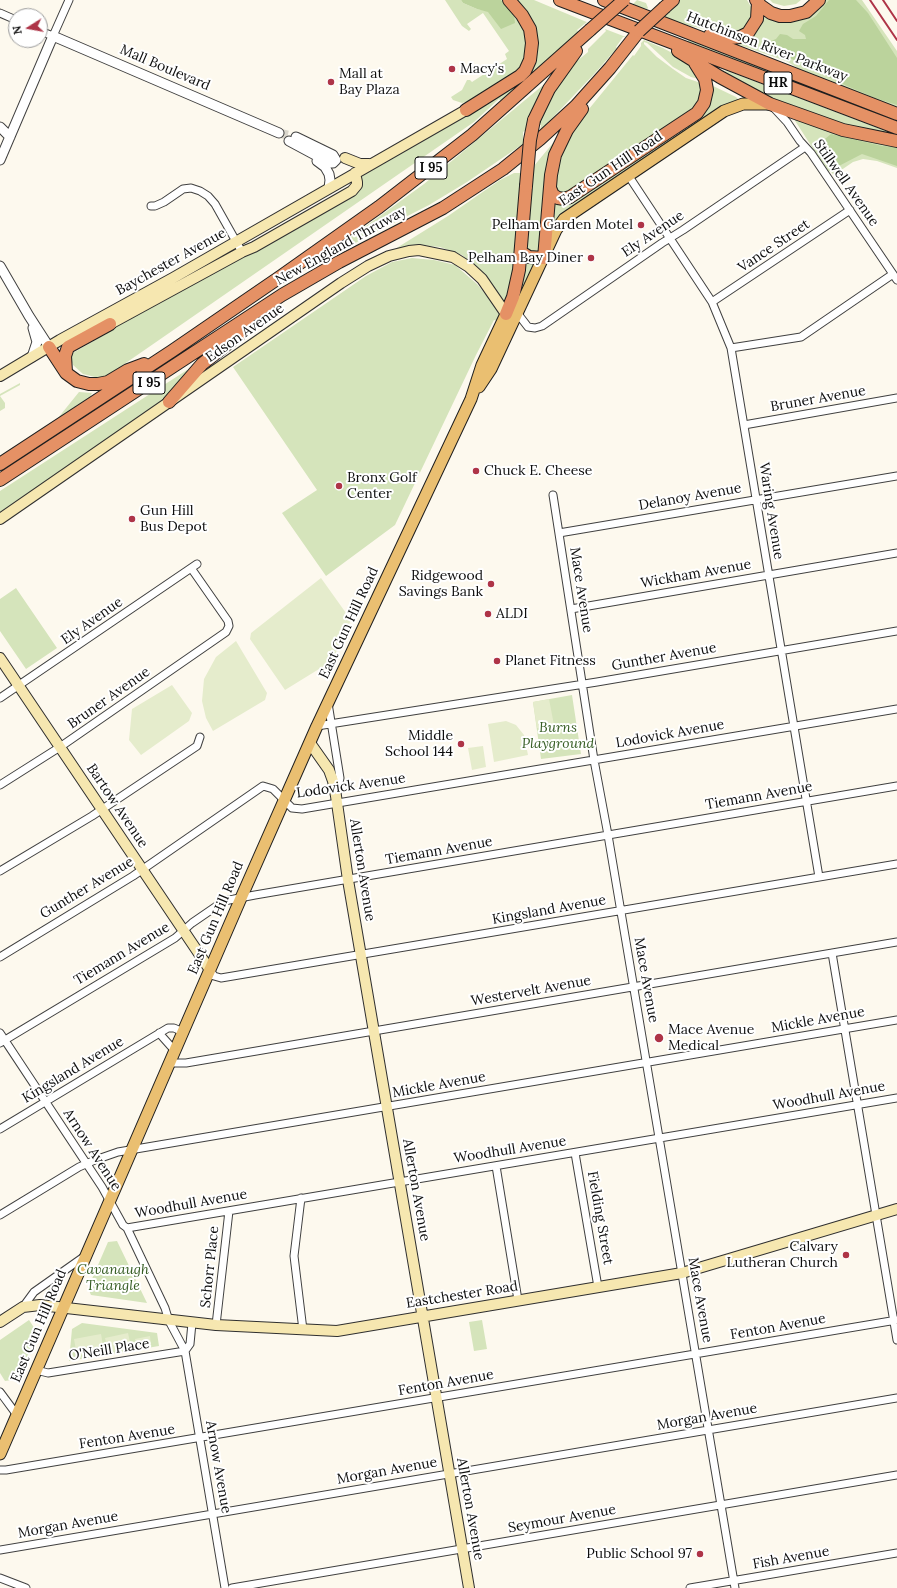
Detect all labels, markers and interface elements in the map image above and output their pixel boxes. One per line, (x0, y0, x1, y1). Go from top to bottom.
north arrow (8, 8, 48, 48)
street label: Hutchinson River Parkway (684, 8, 850, 86)
text: N (10, 25, 25, 36)
street label: Mall Boulevard (117, 41, 213, 95)
place label: Macy's (460, 61, 504, 77)
marker: Macy's (447, 64, 457, 74)
place label: Mall at Bay Plaza (339, 66, 400, 98)
road number: HR (764, 72, 792, 94)
marker: Mall at Bay Plaza (326, 77, 336, 87)
street label: East Gun Hill Road (556, 128, 666, 210)
street label: Stillwell Avenue (810, 136, 882, 230)
road number: I 95 (415, 157, 447, 179)
street label: New England Thruway (273, 203, 409, 289)
street label: Ely Avenue (619, 207, 687, 261)
street label: Vance Street (735, 216, 813, 276)
place label: Pelham Garden Motel (492, 217, 633, 233)
marker: Pelham Garden Motel (636, 220, 646, 230)
street label: Baychester Avenue (113, 225, 229, 299)
place label: Pelham Bay Diner (468, 250, 583, 266)
marker: Pelham Bay Diner (586, 253, 596, 263)
street label: Edson Avenue (203, 300, 287, 366)
road number: I 95 (133, 372, 165, 394)
street label: Bruner Avenue (769, 382, 867, 416)
street label: Waring Avenue (755, 461, 787, 561)
place label: Chuck E. Cheese (484, 463, 592, 479)
marker: Chuck E. Cheese (471, 466, 481, 476)
place label: Bronx Golf Center (347, 470, 417, 502)
street label: Delanoy Avenue (637, 480, 743, 514)
marker: Bronx Golf Center (334, 481, 344, 491)
place label: Gun Hill Bus Depot (140, 503, 207, 536)
marker: Gun Hill Bus Depot (127, 514, 137, 524)
street label: Mace Avenue (566, 546, 596, 634)
street label: Wickham Avenue (639, 556, 753, 592)
street label: East Gun Hill Road (316, 565, 382, 681)
place label: Ridgewood Savings Bank (399, 568, 483, 600)
marker: Ridgewood Savings Bank (486, 579, 496, 589)
street label: Ely Avenue (58, 594, 126, 648)
place label: ALDI (496, 606, 528, 622)
marker: ALDI (483, 609, 493, 619)
street label: Gunther Avenue (610, 640, 718, 674)
place label: Planet Fitness (505, 653, 596, 669)
marker: Planet Fitness (492, 656, 502, 666)
street label: Bruner Avenue (65, 663, 153, 733)
street label: Lodovick Avenue (614, 716, 726, 752)
park label: Burns Playground (522, 720, 594, 752)
place label: Middle School 144 (385, 728, 453, 760)
marker: Middle School 144 (456, 739, 466, 749)
street label: Bartow Avenue (83, 761, 151, 851)
street label: Lodovick Avenue (295, 770, 407, 802)
street label: Tiemann Avenue (704, 778, 814, 814)
street label: Allerton Avenue (346, 818, 378, 922)
street label: Tiemann Avenue (384, 833, 494, 869)
street label: Gunther Avenue (37, 853, 137, 923)
street label: East Gun Hill Road (185, 859, 247, 977)
street label: Kingsland Avenue (491, 892, 607, 928)
street label: Tiemann Avenue (71, 919, 173, 989)
street label: Mace Avenue (630, 936, 662, 1024)
street label: Westervelt Avenue (470, 972, 592, 1010)
street label: Mickle Avenue (770, 1004, 866, 1036)
place label: Mace Avenue Medical (668, 1022, 754, 1054)
marker: Mace Avenue Medical (653, 1032, 665, 1044)
street label: Kingsland Avenue (19, 1033, 127, 1107)
street label: Mickle Avenue (391, 1069, 487, 1101)
street label: Woodhull Avenue (772, 1078, 886, 1114)
street label: Arnow Avenue (59, 1106, 125, 1194)
street label: Woodhull Avenue (453, 1133, 567, 1167)
street label: Allerton Avenue (399, 1138, 433, 1242)
street label: Fielding Street (583, 1170, 617, 1266)
street label: Woodhull Avenue (134, 1186, 248, 1222)
street label: Schorr Place (197, 1225, 223, 1309)
place label: Calvary Lutheran Church (726, 1239, 838, 1272)
marker: Calvary Lutheran Church (841, 1250, 851, 1260)
street label: Mace Avenue (684, 1256, 716, 1344)
park label: Cavanaugh Triangle (77, 1262, 149, 1294)
street label: East Gun Hill Road (8, 1267, 70, 1385)
street label: Eastchester Road (405, 1278, 519, 1312)
street label: Fenton Avenue (729, 1310, 827, 1344)
street label: O'Neill Place (67, 1335, 151, 1365)
street label: Fenton Avenue (397, 1366, 495, 1400)
street label: Morgan Avenue (656, 1400, 758, 1434)
street label: Arnow Avenue (202, 1419, 234, 1515)
street label: Fenton Avenue (78, 1421, 176, 1453)
street label: Morgan Avenue (336, 1454, 438, 1488)
street label: Allerton Avenue (453, 1457, 487, 1561)
street label: Seymour Avenue (507, 1501, 617, 1537)
street label: Morgan Avenue (17, 1508, 119, 1542)
street label: Fish Avenue (751, 1543, 831, 1573)
place label: Public School 97 (586, 1546, 692, 1562)
marker: Public School 97 (695, 1549, 705, 1559)

